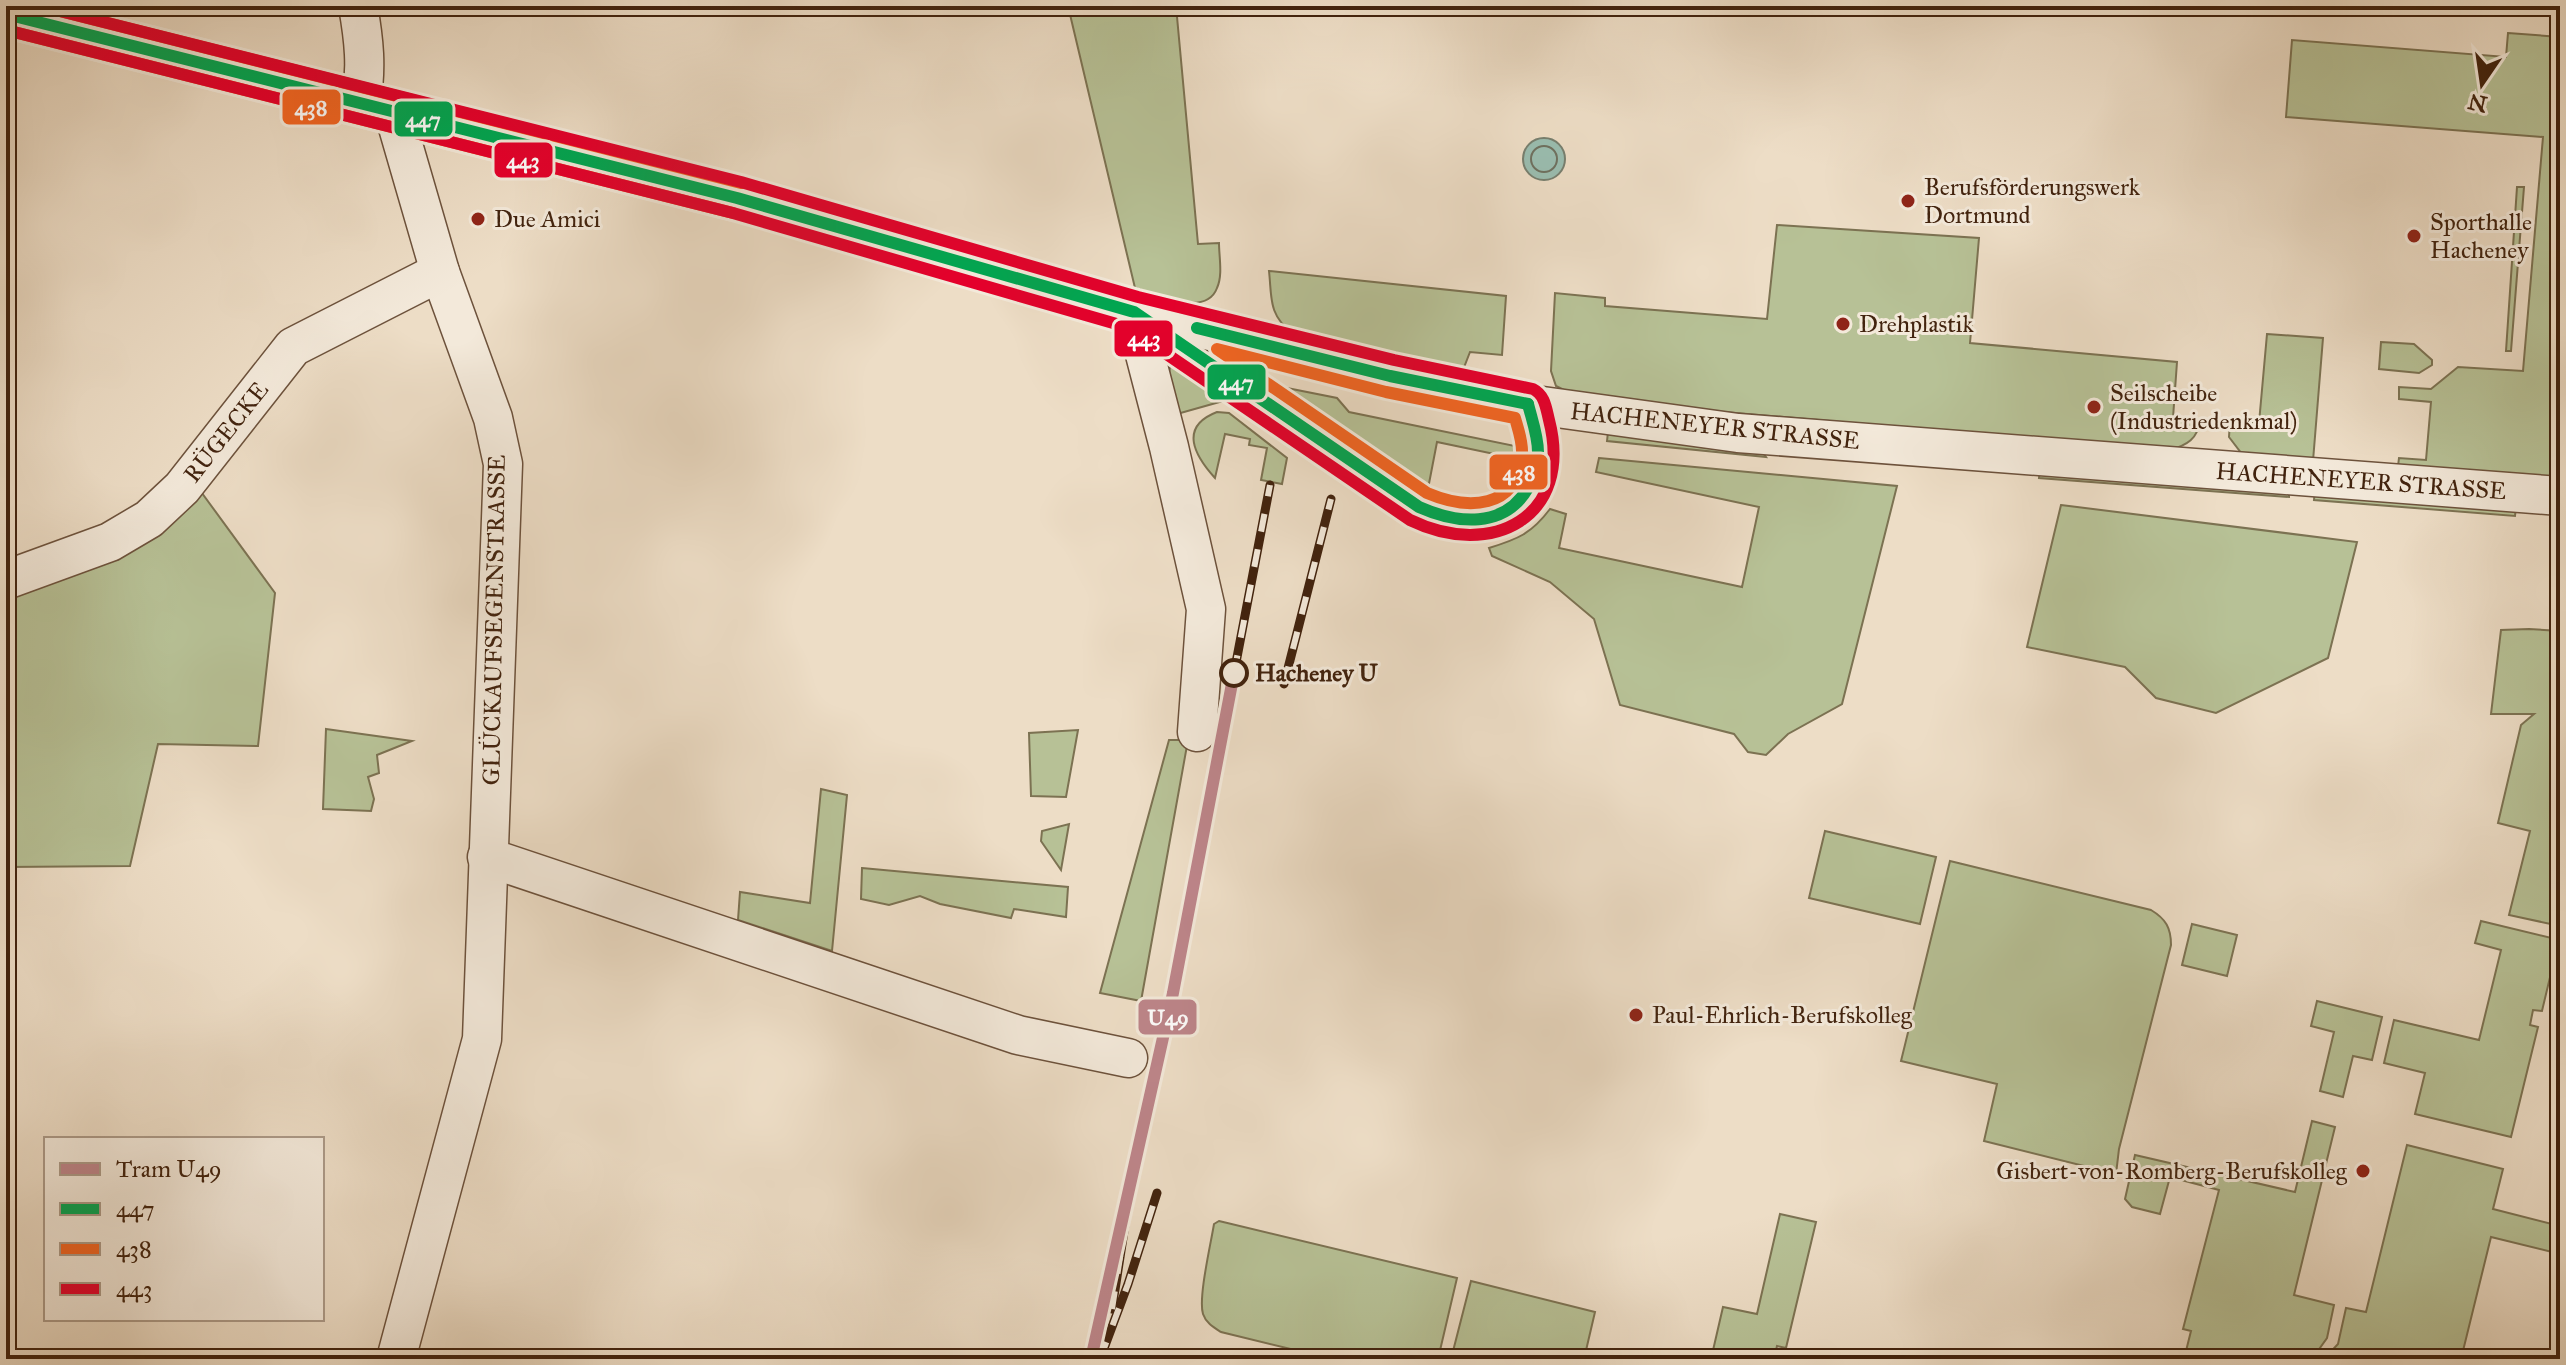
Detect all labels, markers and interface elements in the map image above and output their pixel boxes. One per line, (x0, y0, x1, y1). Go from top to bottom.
north arrow (2442, 44, 2522, 124)
line badge: 438 (281, 88, 342, 126)
text: N (2465, 88, 2490, 118)
text: 438 (295, 94, 327, 121)
line badge: 447 (393, 100, 454, 138)
text: 447 (405, 106, 441, 133)
line badge: 443 (493, 141, 554, 179)
text: 443 (506, 147, 540, 174)
place label: Berufsförderungswerk Dortmund (1924, 172, 2141, 230)
marker: Berufsförderungswerk Dortmund (1899, 192, 1917, 210)
place label: Due Amici (494, 204, 601, 234)
place label: Sporthalle Hacheney (2430, 207, 2532, 265)
marker: Due Amici (469, 210, 487, 228)
marker: Sporthalle Hacheney (2405, 227, 2423, 245)
place label: Drehplastik (1859, 309, 1974, 339)
marker: Drehplastik (1834, 315, 1852, 333)
line badge: 443 (1113, 319, 1174, 358)
text: 443 (1127, 325, 1161, 352)
line badge: 447 (1206, 363, 1267, 401)
text: 447 (1218, 369, 1254, 396)
street label: RÜGECKE (177, 375, 275, 489)
place label: Seilscheibe (Industriedenkmal) (2110, 378, 2297, 436)
street label: HACHENEYER STRASSE (1569, 396, 1861, 456)
marker: Seilscheibe (Industriedenkmal) (2085, 398, 2103, 416)
line badge: 438 (1488, 453, 1549, 491)
street label: GLÜCKAUFSEGENSTRASSE (476, 454, 512, 786)
street label: HACHENEYER STRASSE (2215, 456, 2507, 506)
text: 438 (1503, 459, 1535, 486)
place label: Hacheney U (1255, 658, 1379, 688)
marker: Hacheney U (1220, 659, 1248, 687)
line badge: U49 (1137, 998, 1198, 1036)
place label: Paul-Ehrlich-Berufskolleg (1652, 1000, 1913, 1030)
text: U49 (1147, 1004, 1189, 1031)
marker: Paul-Ehrlich-Berufskolleg (1627, 1006, 1645, 1024)
legend (44, 1137, 324, 1321)
text: Tram U49 (116, 1154, 222, 1184)
place label: Gisbert-von-Romberg-Berufskolleg (1996, 1156, 2348, 1186)
marker: Gisbert-von-Romberg-Berufskolleg (2354, 1162, 2372, 1180)
text: 447 (116, 1194, 155, 1224)
text: 438 (116, 1234, 152, 1264)
text: 443 (116, 1274, 152, 1304)

